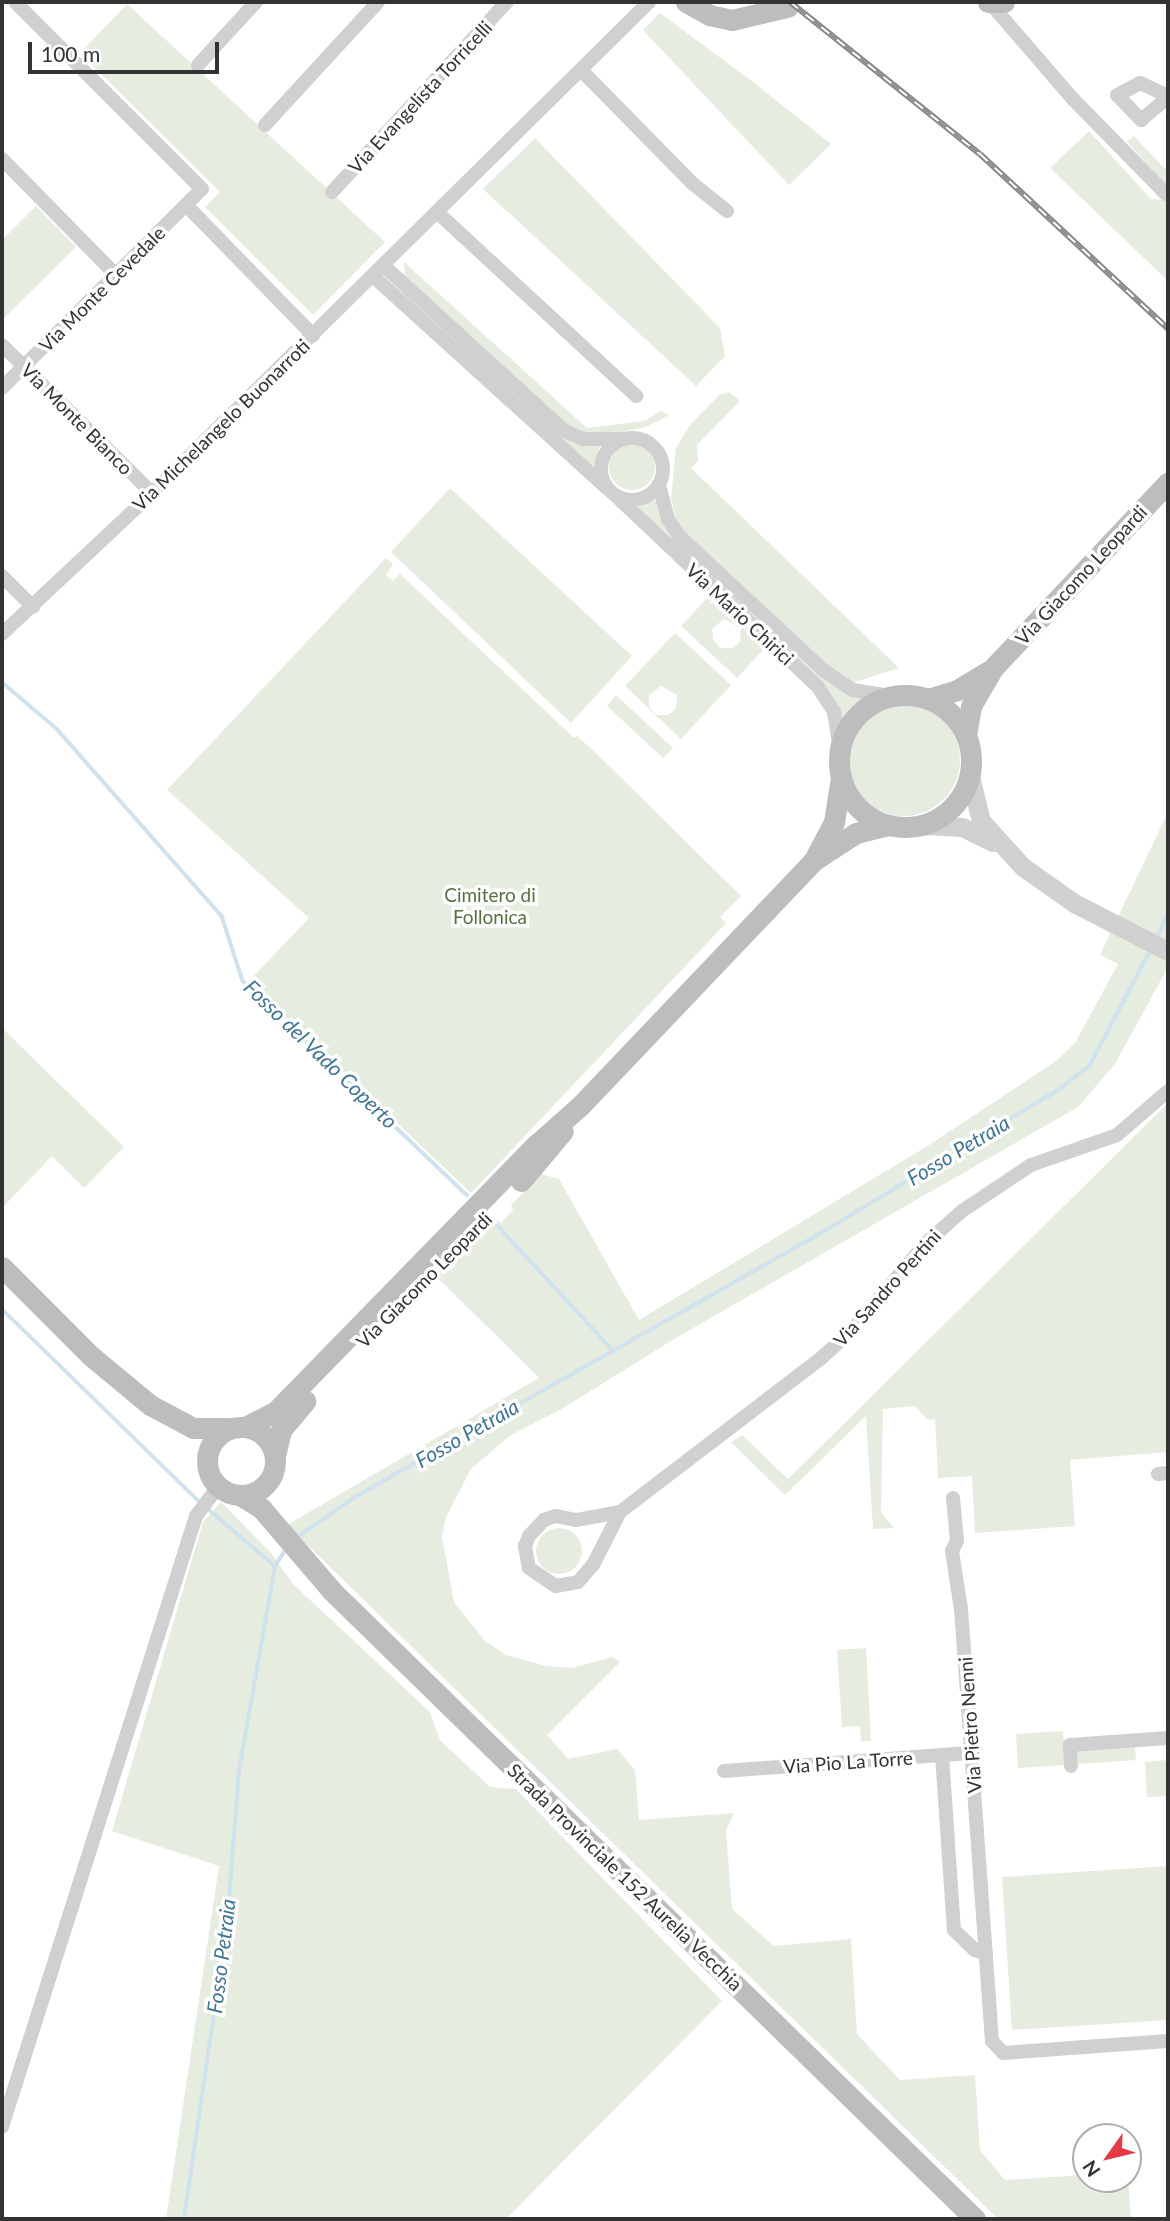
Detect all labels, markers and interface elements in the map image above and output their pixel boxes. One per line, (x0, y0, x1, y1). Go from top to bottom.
street label: Via Evangelista Torricelli (343, 16, 497, 178)
scale bar (32, 28, 222, 72)
text: 100 m (41, 41, 100, 66)
street label: Via Monte Cevedale (34, 221, 170, 357)
street label: Via Michelangelo Buonarroti (128, 334, 314, 516)
street label: Via Monte Bianco (16, 358, 138, 480)
street label: Via Giacomo Leopardi (1011, 501, 1151, 649)
street label: Via Mario Chirici (682, 558, 798, 670)
park label: Cimitero di Follonica (444, 884, 536, 928)
water label: Fosso del Vado Coperto (239, 974, 403, 1134)
water label: Fosso Petraia (902, 1110, 1014, 1190)
street label: Via Giacomo Leopardi (352, 1208, 496, 1352)
street label: Via Sandro Pertini (829, 1225, 945, 1351)
water label: Fosso Petraia (411, 1393, 523, 1473)
street label: Via Pietro Nenni (954, 1656, 986, 1794)
street label: Via Pio La Torre (782, 1746, 914, 1778)
street label: Strada Provinciale 152 Aurelia Vecchia (502, 1758, 748, 1996)
water label: Fosso Petraia (201, 1897, 241, 2015)
north arrow (1072, 2123, 1142, 2193)
text: N (1077, 2156, 1104, 2181)

